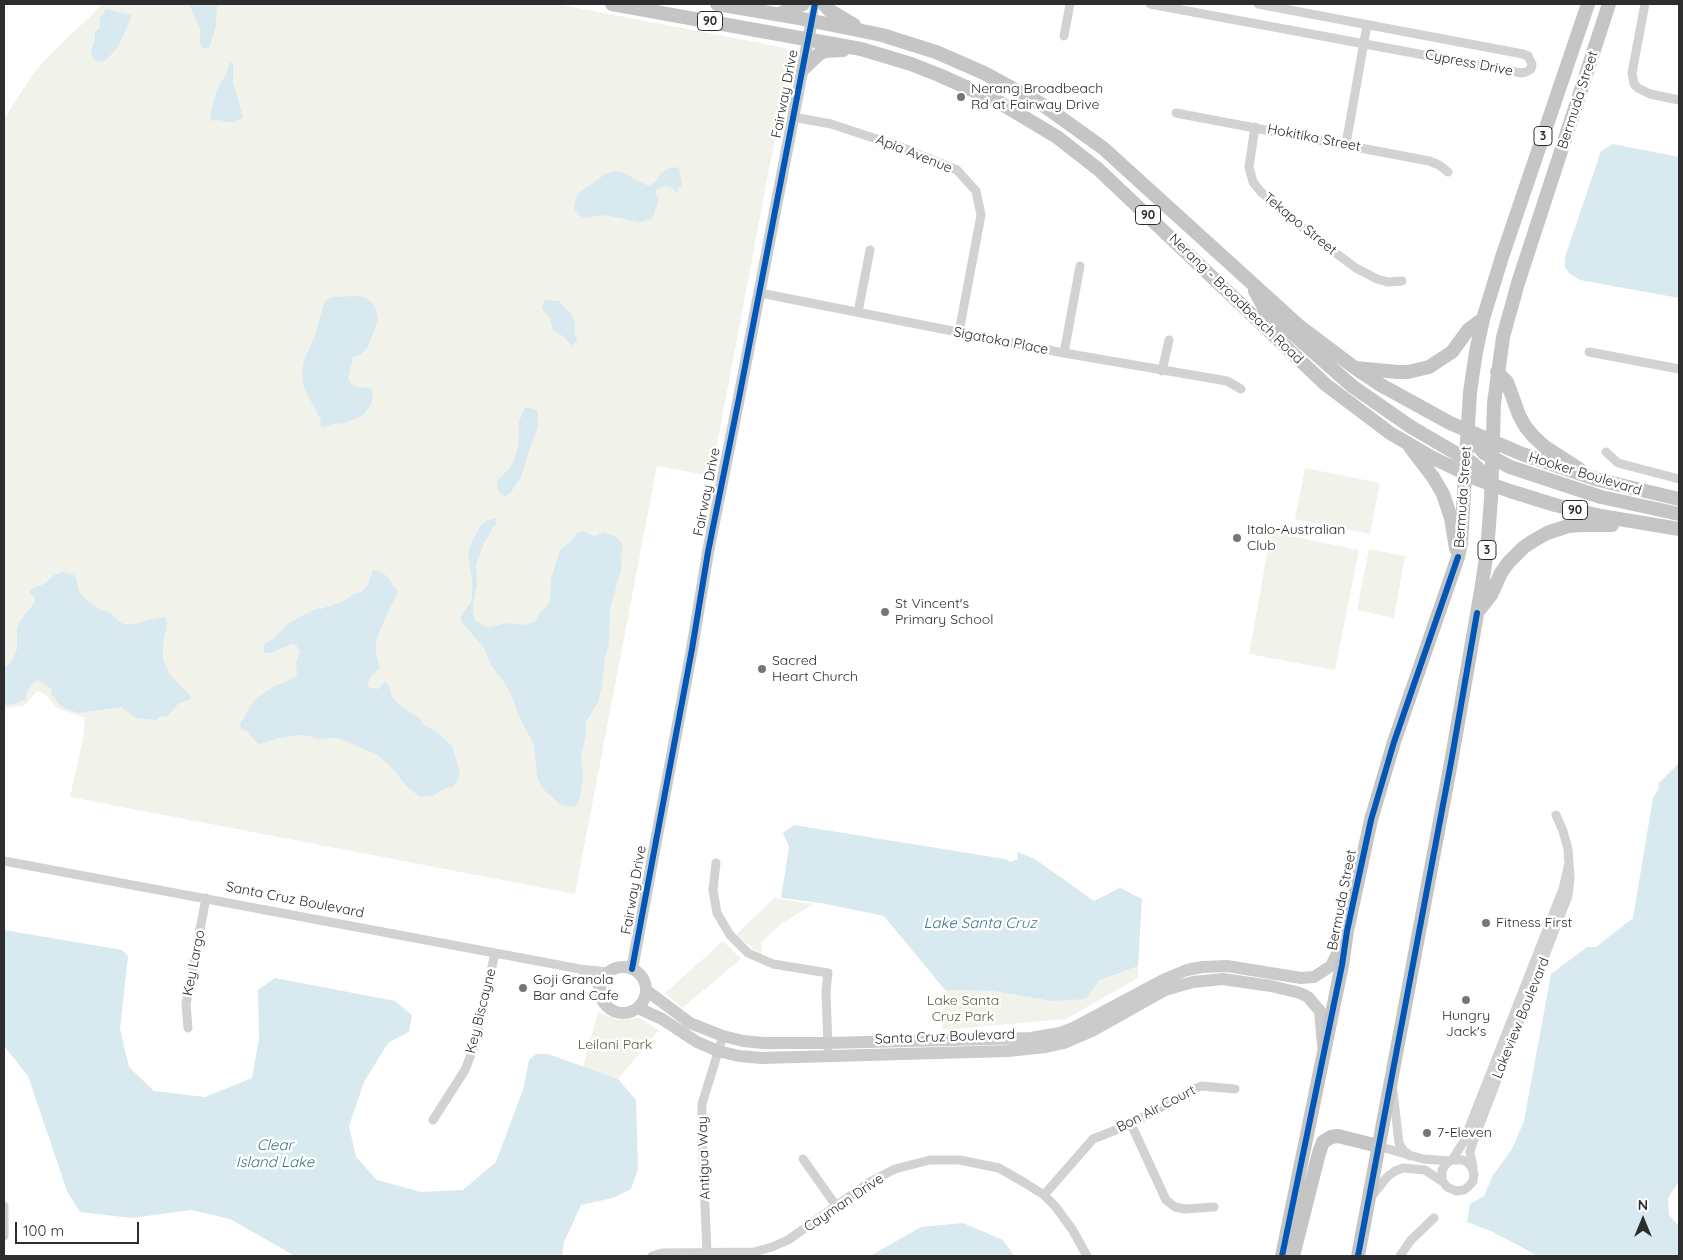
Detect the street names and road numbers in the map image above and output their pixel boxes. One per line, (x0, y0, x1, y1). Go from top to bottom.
road number: 90 (698, 12, 722, 30)
street label: Cypress Drive (1424, 46, 1514, 80)
street label: Fairway Drive (768, 48, 802, 140)
street label: Bermuda Street (1554, 49, 1602, 151)
street label: Hokitika Street (1266, 121, 1362, 155)
road number: 3 (1534, 126, 1552, 146)
street label: Apia Avenue (873, 131, 955, 177)
street label: Tekapo Street (1260, 189, 1340, 259)
road number: 90 (1136, 206, 1160, 224)
street label: Nerang - Broadbeach Road (1165, 230, 1307, 368)
street label: Sigatoka Place (952, 324, 1050, 358)
street label: Bermuda Street (1451, 445, 1475, 549)
street label: Fairway Drive (690, 446, 724, 538)
street label: Hooker Boulevard (1527, 449, 1643, 499)
road number: 90 (1562, 500, 1588, 520)
road number: 3 (1478, 540, 1496, 560)
street label: Fairway Drive (618, 844, 650, 936)
street label: Bermuda Street (1324, 848, 1360, 952)
street label: Santa Cruz Boulevard (224, 878, 366, 922)
street label: Key Largo (179, 929, 209, 997)
street label: Lakeview Boulevard (1489, 955, 1553, 1081)
street label: Key Biscayne (462, 967, 500, 1055)
street label: Santa Cruz Boulevard (875, 1026, 1015, 1048)
street label: Bon Air Court (1114, 1082, 1198, 1136)
street label: Antigua Way (694, 1116, 714, 1200)
street label: Cayman Drive (801, 1170, 887, 1236)

